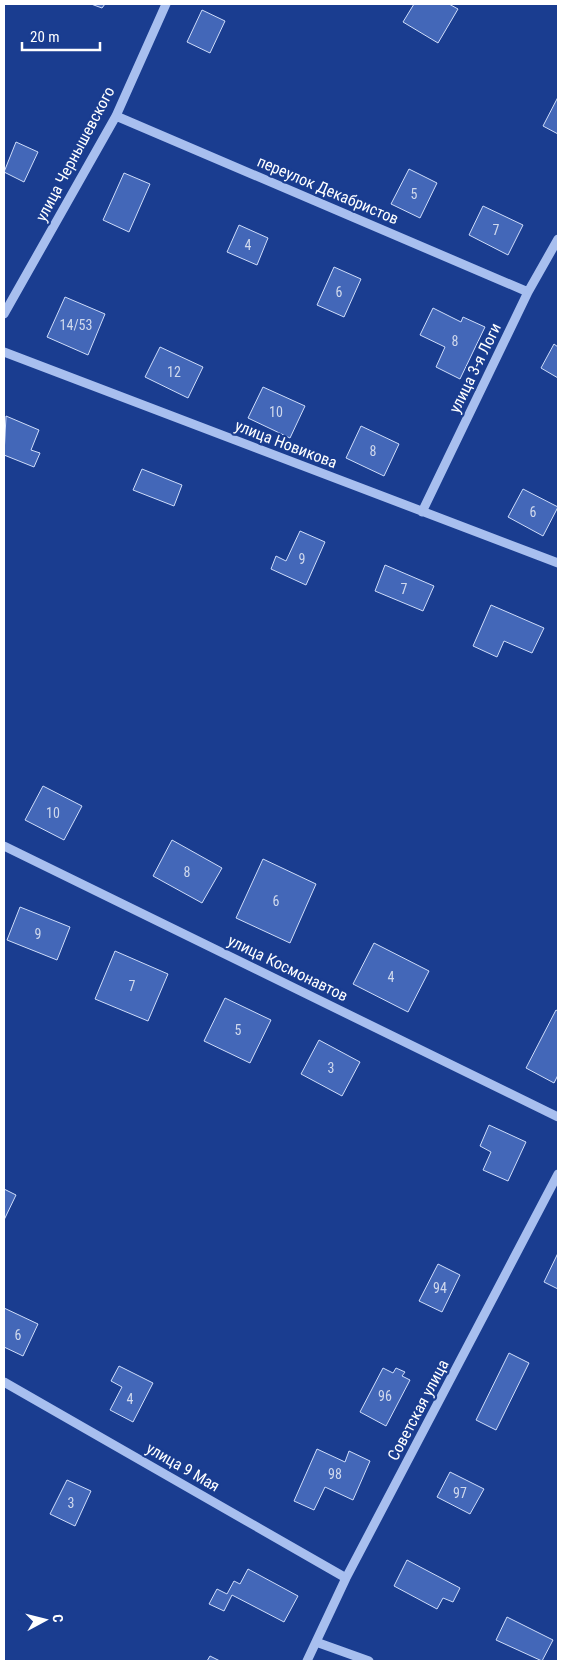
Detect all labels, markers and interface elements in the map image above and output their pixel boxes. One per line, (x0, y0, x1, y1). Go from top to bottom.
scale bar (22, 20, 100, 52)
text: 20 m (30, 28, 60, 46)
street label: улица Чернышевского (31, 83, 119, 225)
street label: переулок Декабристов (254, 152, 402, 228)
house number: 5 (411, 186, 418, 202)
house number: 7 (493, 222, 500, 238)
house number: 4 (245, 237, 252, 253)
house number: 6 (336, 284, 343, 300)
house number: 14/53 (60, 317, 92, 333)
street label: улица 3-я Логи (445, 320, 505, 416)
house number: 8 (452, 333, 459, 349)
house number: 12 (167, 364, 181, 380)
house number: 10 (269, 404, 283, 420)
street label: улица Новикова (232, 416, 340, 472)
house number: 8 (370, 443, 377, 459)
house number: 6 (530, 504, 537, 520)
house number: 9 (299, 551, 305, 567)
house number: 7 (401, 581, 408, 597)
house number: 10 (46, 805, 60, 821)
house number: 8 (184, 864, 191, 880)
house number: 6 (273, 893, 280, 909)
house number: 9 (35, 926, 41, 942)
street label: улица Космонавтов (225, 931, 351, 1005)
house number: 4 (388, 969, 395, 985)
house number: 7 (129, 978, 136, 994)
house number: 5 (235, 1022, 242, 1038)
house number: 3 (328, 1060, 334, 1076)
house number: 94 (433, 1280, 447, 1296)
house number: 6 (15, 1327, 22, 1343)
street label: Советская улица (383, 1356, 453, 1464)
house number: 96 (378, 1388, 392, 1404)
house number: 4 (127, 1391, 134, 1407)
street label: улица 9 Мая (143, 1438, 223, 1496)
house number: 98 (328, 1466, 342, 1482)
house number: 97 (453, 1485, 467, 1501)
house number: 3 (68, 1495, 74, 1511)
north arrow (20, 1595, 70, 1645)
text: С (49, 1613, 66, 1623)

